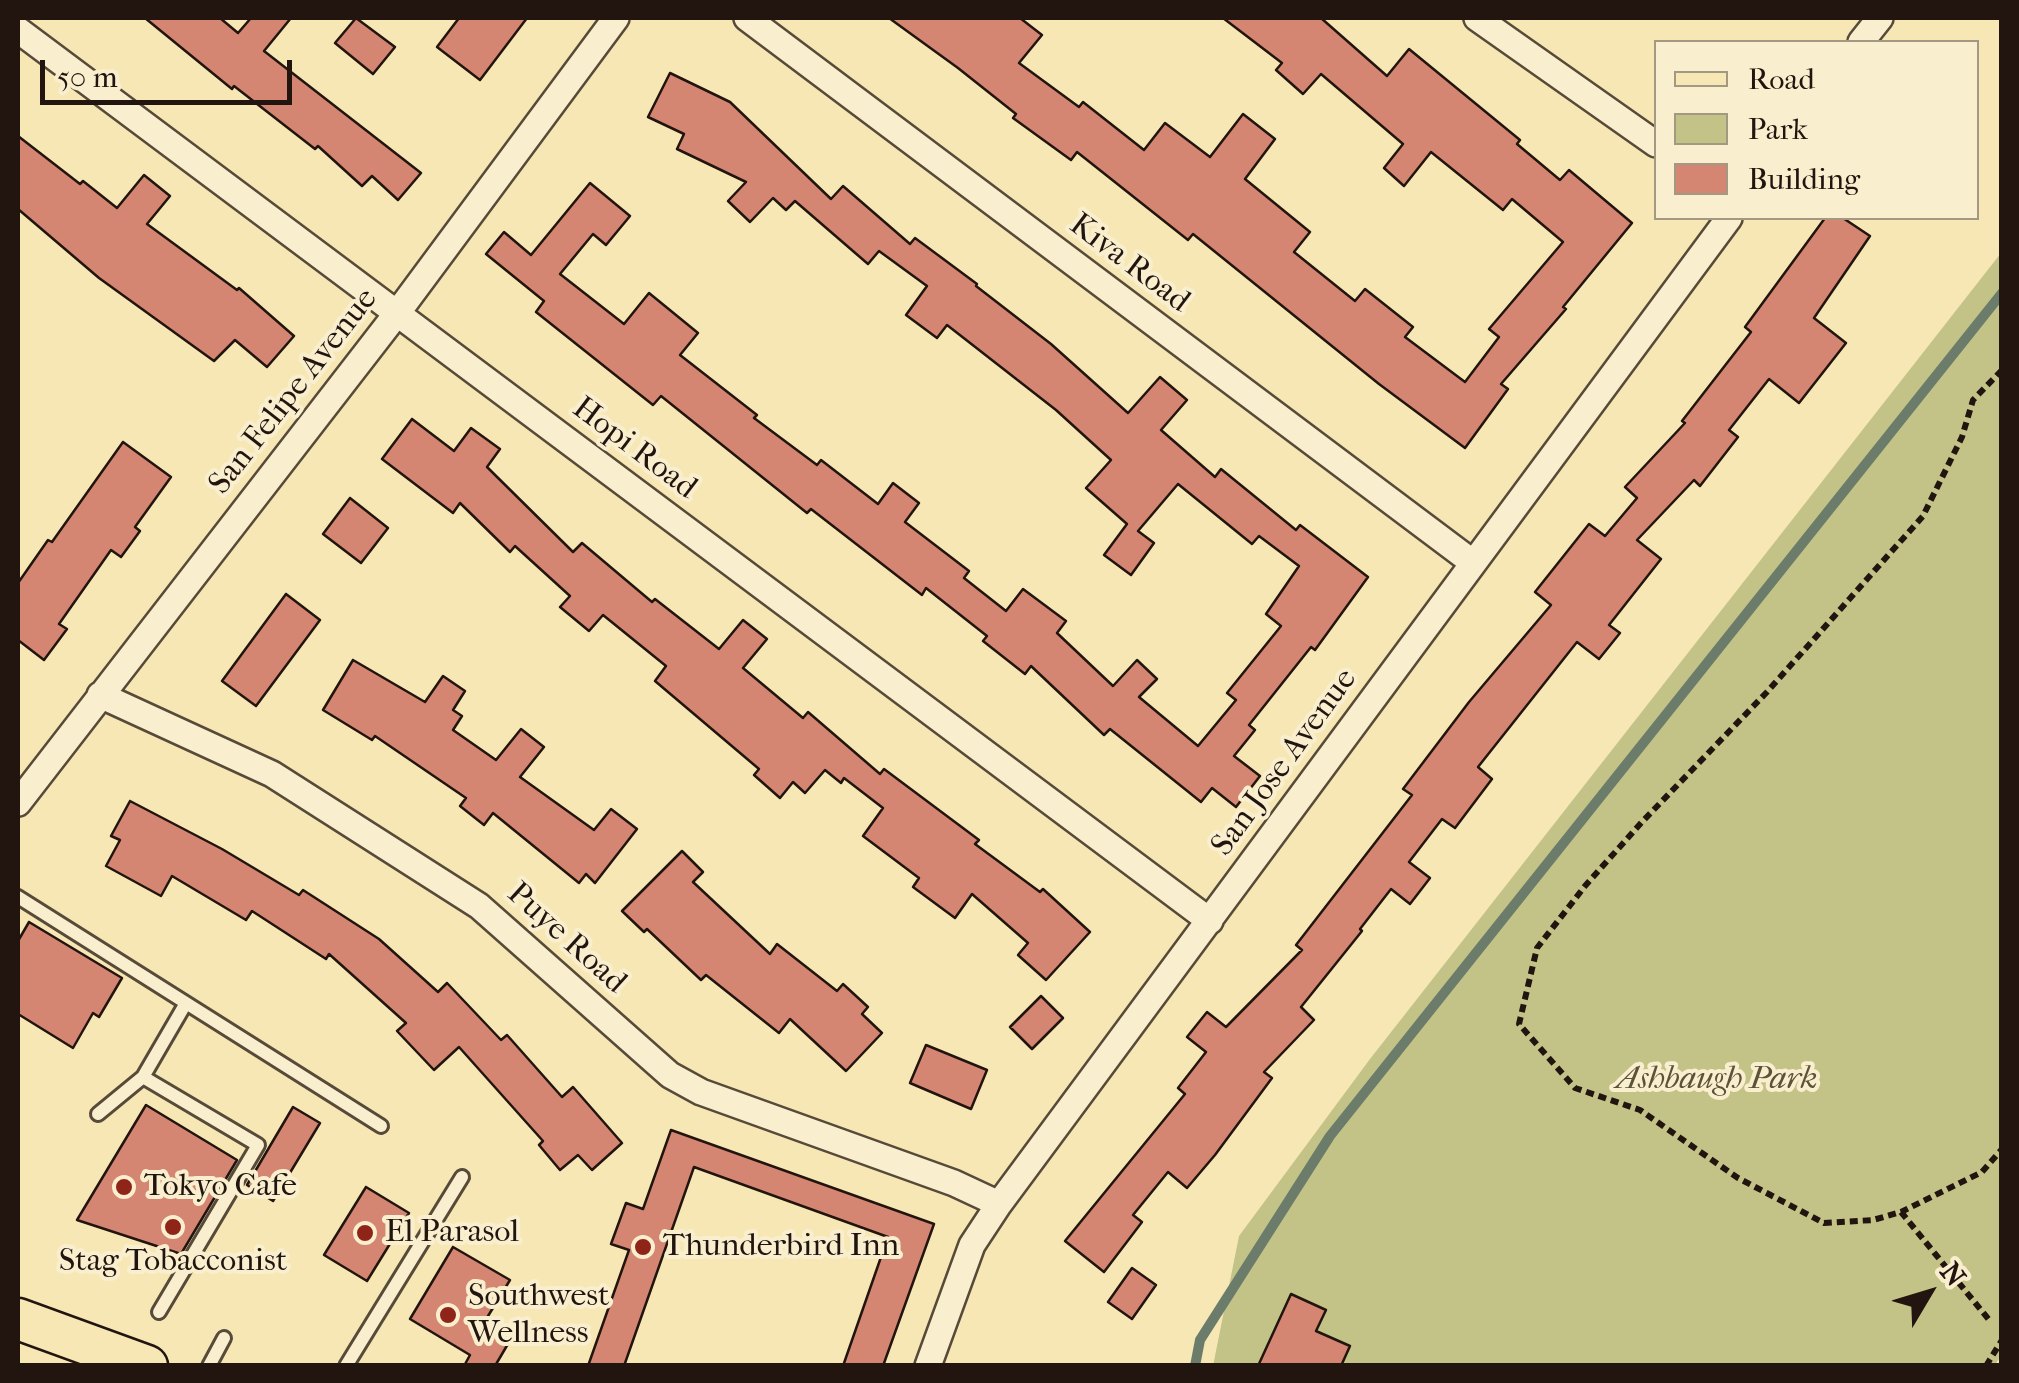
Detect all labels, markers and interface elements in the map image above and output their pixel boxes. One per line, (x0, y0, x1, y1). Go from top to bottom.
scale bar (45, 40, 298, 102)
legend (1654, 40, 1979, 220)
text: 50 m (57, 60, 118, 95)
text: Road (1748, 62, 1815, 97)
text: Park (1748, 112, 1808, 147)
text: Building (1748, 162, 1860, 197)
street label: Kiva Road (1061, 206, 1197, 322)
street label: San Felipe Avenue (202, 281, 386, 503)
street label: Hopi Road (564, 390, 704, 508)
street label: San Jose Avenue (1204, 662, 1366, 864)
street label: Puye Road (498, 875, 634, 1003)
park label: Ashbaugh Park (1616, 1061, 1818, 1099)
place label: Tokyo Cafe (144, 1168, 297, 1206)
marker: Tokyo Cafe (113, 1176, 135, 1198)
place label: El Parasol (385, 1214, 519, 1252)
marker: Stag Tobacconist (162, 1216, 184, 1238)
marker: El Parasol (354, 1222, 376, 1244)
place label: Thunderbird Inn (663, 1228, 899, 1266)
marker: Thunderbird Inn (632, 1236, 654, 1258)
place label: Stag Tobacconist (59, 1243, 287, 1281)
north arrow (1879, 1243, 1979, 1343)
text: N (1933, 1256, 1973, 1293)
place label: Southwest Wellness (468, 1278, 609, 1353)
marker: Southwest Wellness (437, 1304, 459, 1326)

